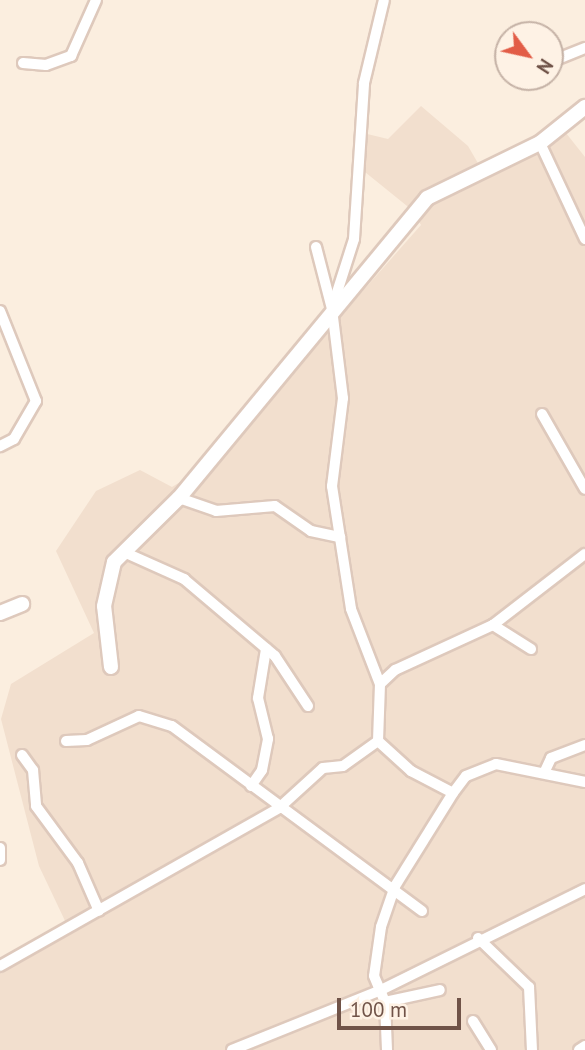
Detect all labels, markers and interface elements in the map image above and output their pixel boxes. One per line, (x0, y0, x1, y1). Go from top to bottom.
north arrow (494, 21, 564, 91)
text: N (531, 55, 558, 78)
scale bar (340, 984, 464, 1028)
text: 100 m (350, 996, 407, 1023)

